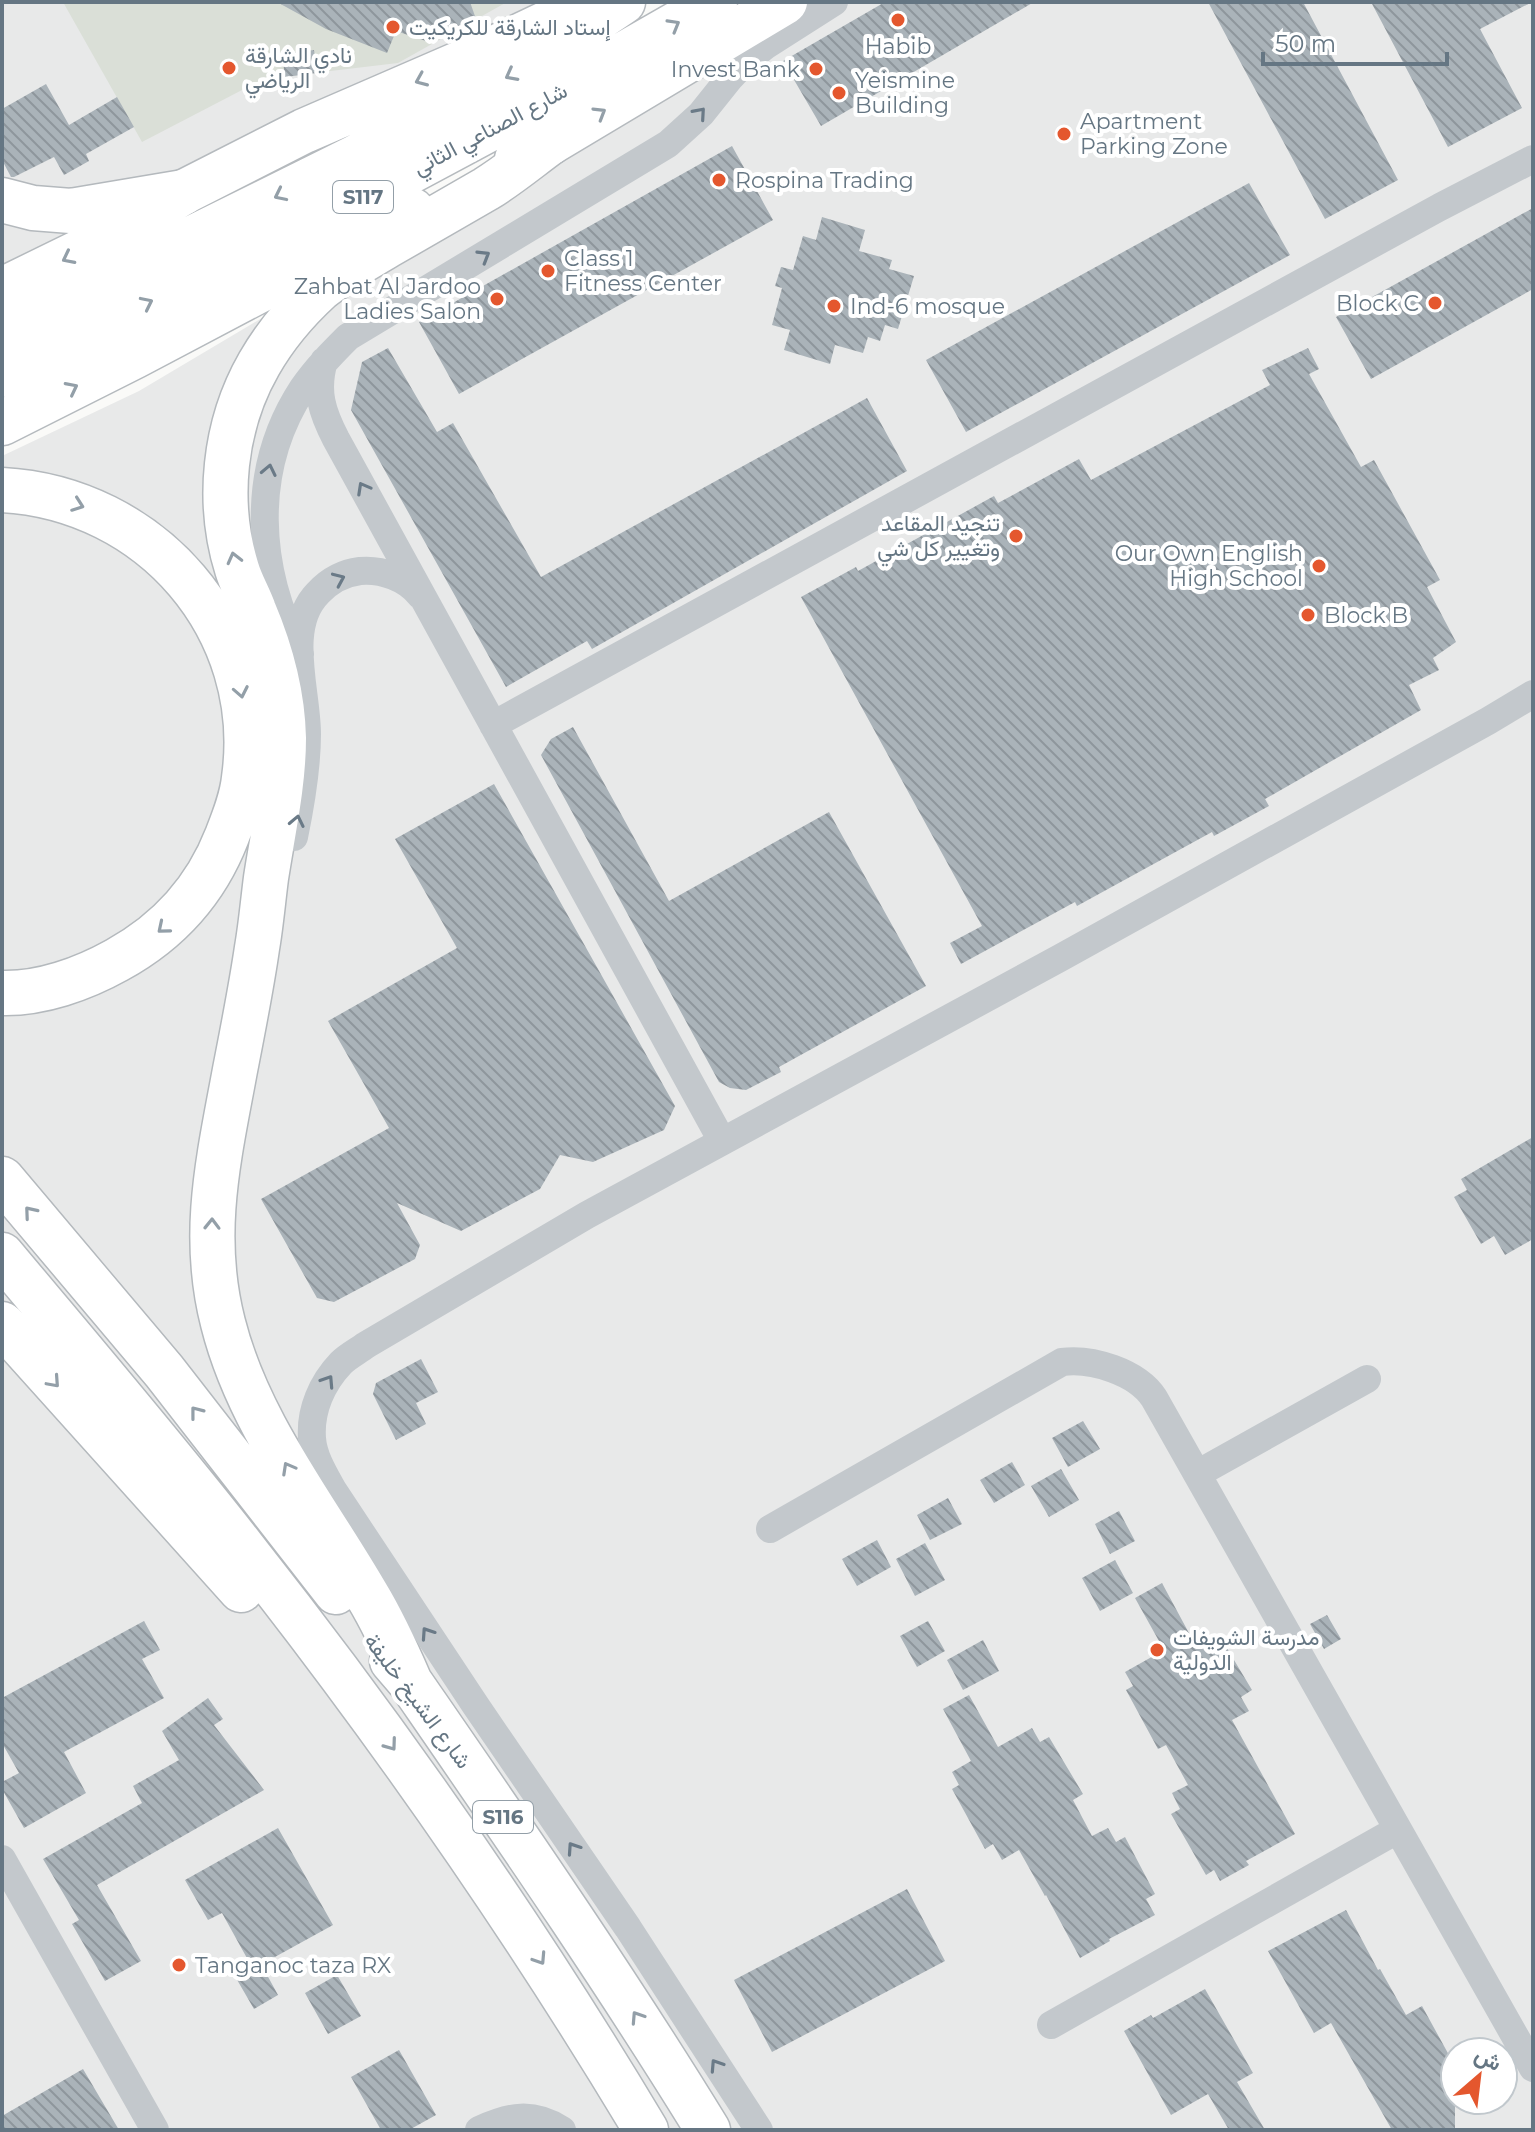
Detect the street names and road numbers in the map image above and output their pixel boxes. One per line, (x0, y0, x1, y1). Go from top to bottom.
street label: شارع الصناعي الثاني (408, 77, 574, 186)
road number: S117 (333, 181, 393, 213)
street label: شارع الشيخ خليفة (358, 1628, 478, 1774)
road number: S116 (473, 1801, 533, 1833)

